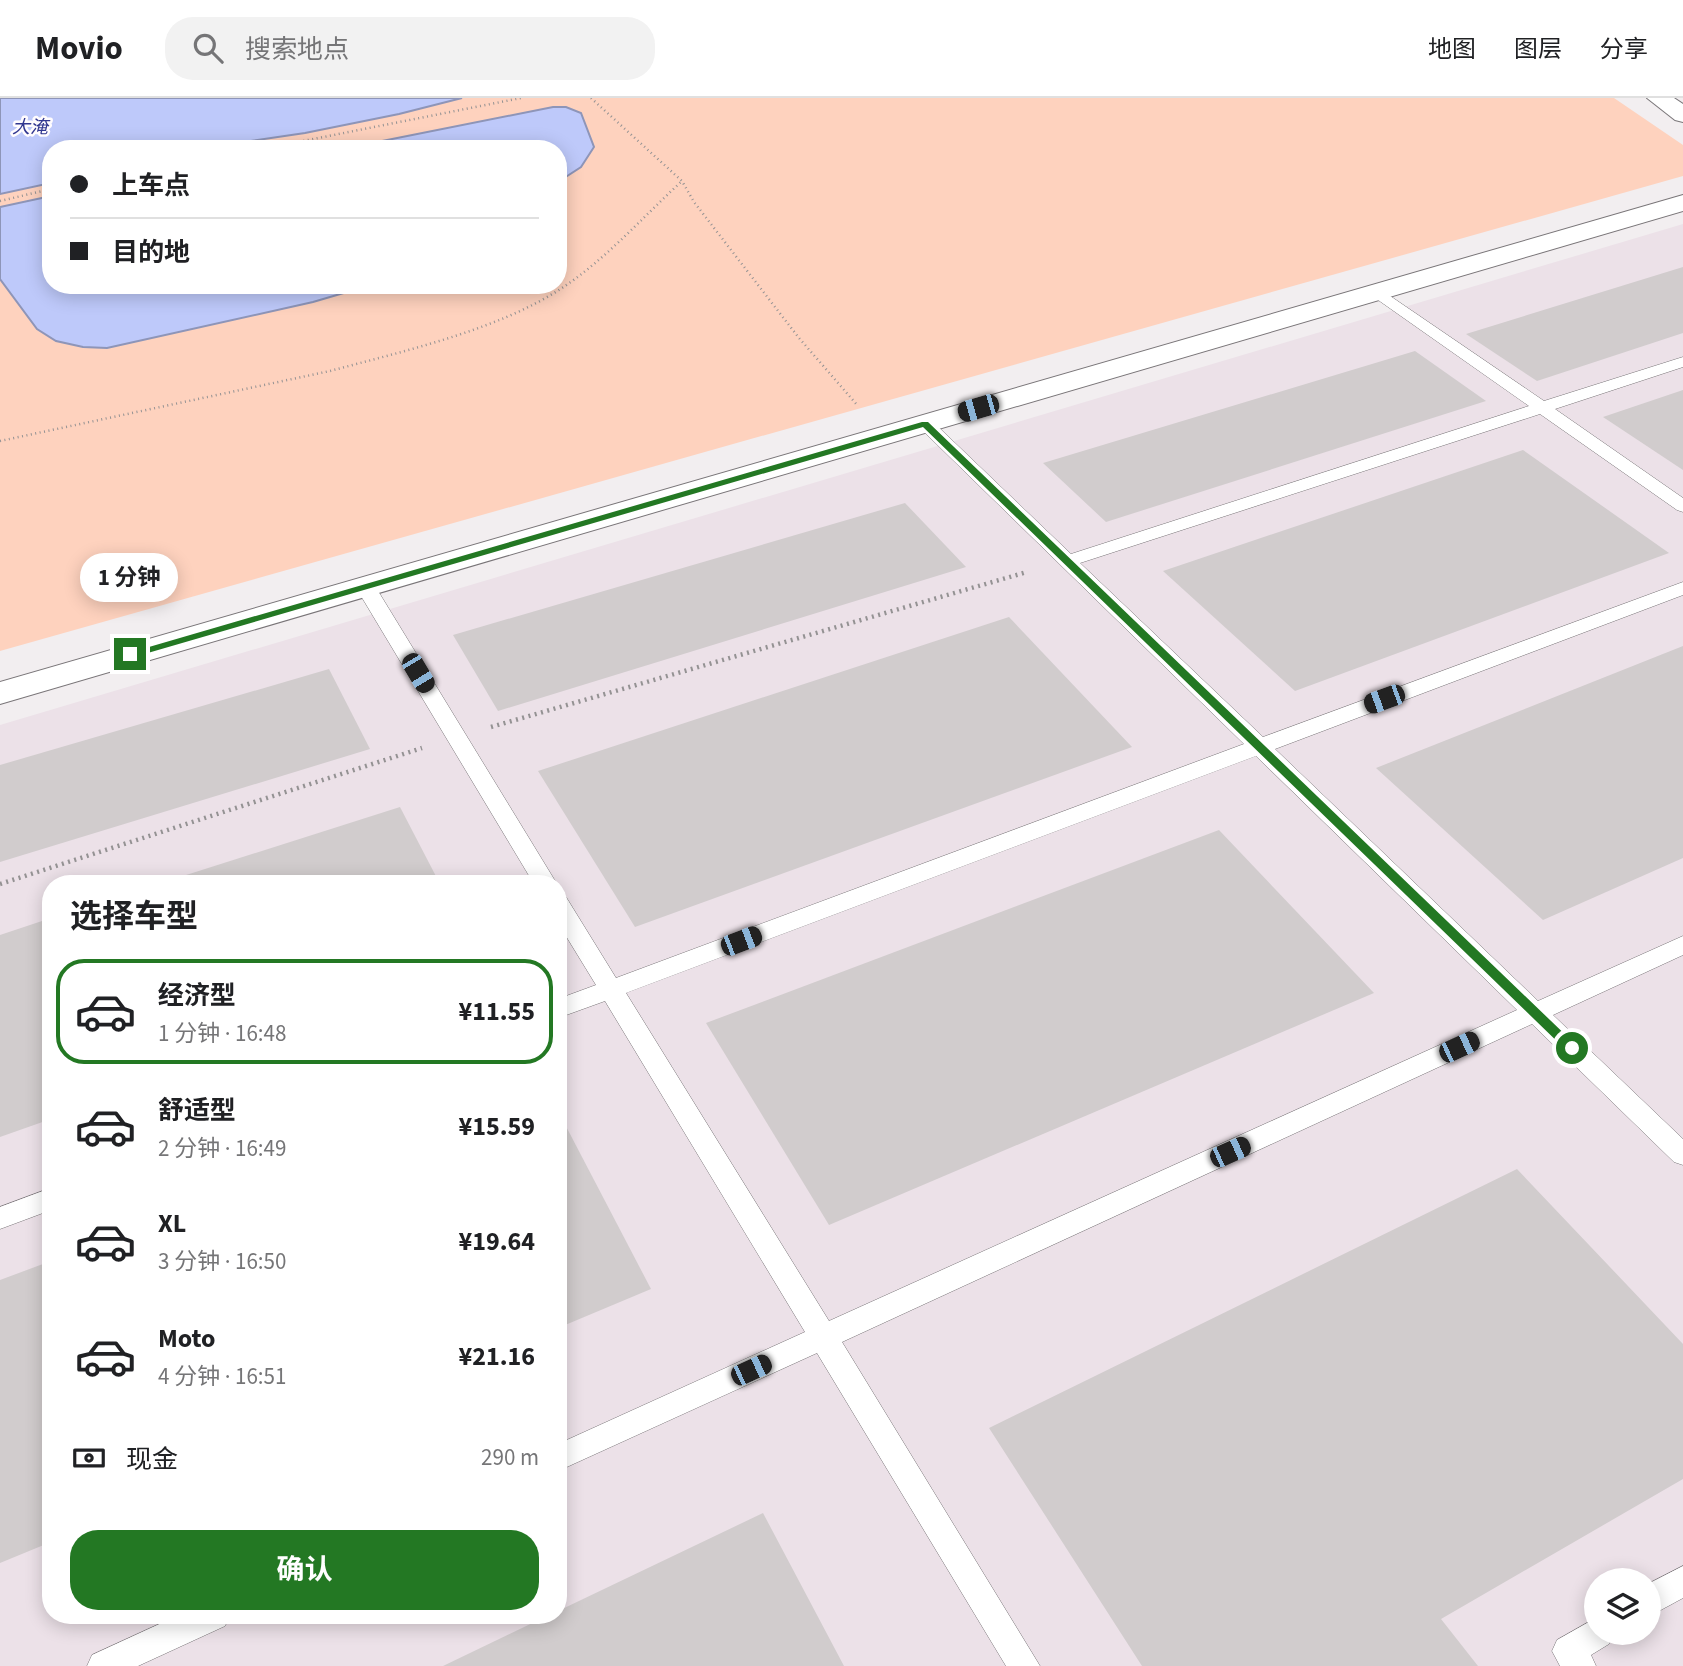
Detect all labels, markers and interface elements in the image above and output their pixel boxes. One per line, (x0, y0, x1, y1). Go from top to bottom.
search box (165, 17, 655, 80)
text: Movio (35, 25, 123, 72)
icon: search (189, 29, 227, 67)
text: 搜索地点 (245, 31, 349, 68)
text: 地图 (1428, 32, 1476, 67)
text: 图层 (1514, 32, 1562, 67)
text: 分享 (1600, 32, 1648, 67)
water label: 大淹 (12, 115, 51, 140)
text: 上车点 (112, 167, 190, 204)
text: 目的地 (112, 234, 190, 271)
car (955, 392, 1002, 424)
callout: 1 分钟 (81, 552, 179, 602)
text: 1 分钟 (98, 561, 160, 594)
route end (114, 638, 146, 670)
car (399, 650, 438, 696)
car (1361, 682, 1408, 716)
text: 选择车型 (70, 894, 198, 940)
car (718, 924, 765, 958)
text: 经济型 (158, 977, 236, 1014)
icon: car (74, 980, 137, 1043)
text: ¥11.55 (459, 993, 535, 1030)
text: 1 分钟 · 16:48 (158, 1017, 286, 1050)
car (1436, 1029, 1483, 1065)
route start (1556, 1032, 1588, 1064)
text: 舒适型 (158, 1092, 236, 1129)
icon: car (74, 1095, 137, 1158)
text: ¥15.59 (459, 1108, 535, 1145)
text: 2 分钟 · 16:49 (158, 1132, 286, 1165)
car (1207, 1134, 1254, 1170)
text: XL (158, 1205, 186, 1242)
icon: car (74, 1210, 137, 1273)
text: ¥19.64 (459, 1223, 535, 1260)
text: 3 分钟 · 16:50 (158, 1245, 286, 1278)
text: Moto (158, 1320, 215, 1357)
icon: car (74, 1325, 137, 1388)
text: ¥21.16 (459, 1338, 535, 1375)
car (728, 1352, 775, 1388)
text: 4 分钟 · 16:51 (158, 1360, 286, 1393)
icon: cash (70, 1439, 108, 1477)
text: 现金 (126, 1441, 178, 1478)
text: 290 m (481, 1441, 539, 1474)
button: 确认 (70, 1530, 539, 1610)
map controls (1584, 1568, 1661, 1645)
button: layers (1584, 1568, 1661, 1645)

